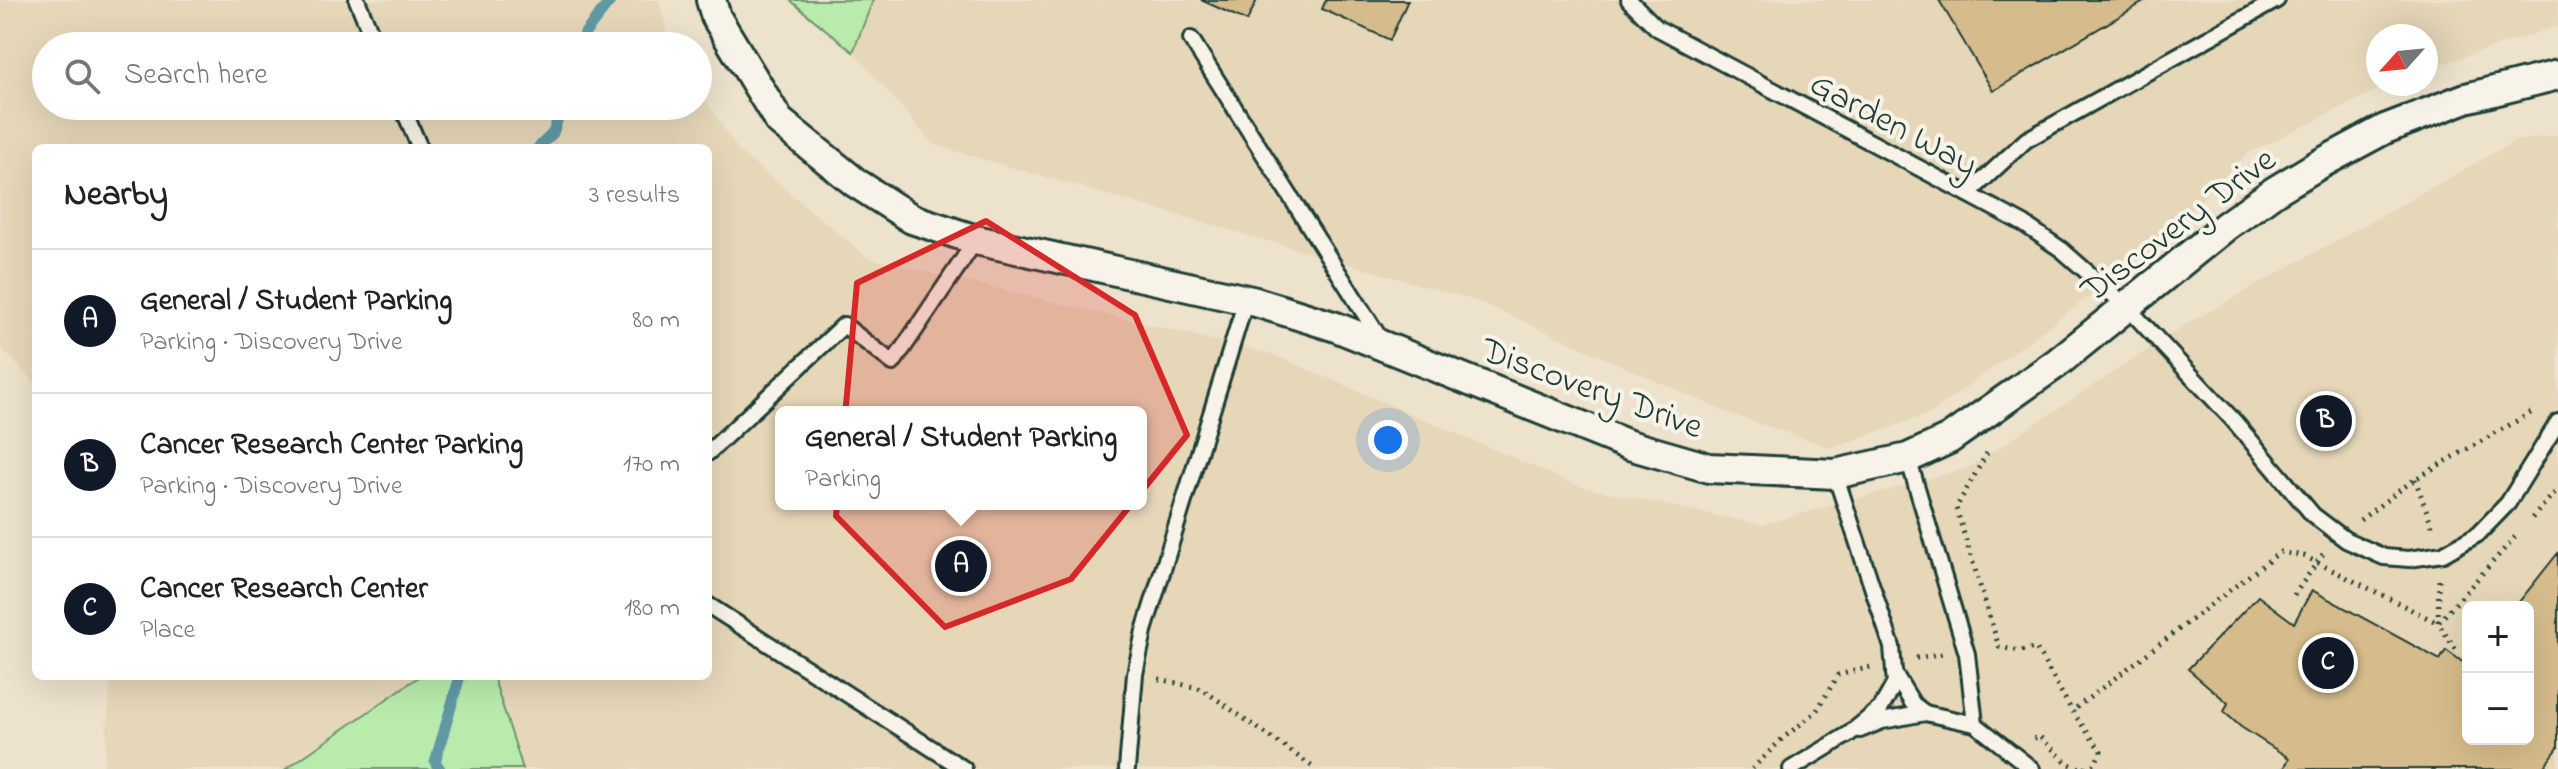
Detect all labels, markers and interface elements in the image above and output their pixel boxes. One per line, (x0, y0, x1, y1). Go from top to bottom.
north arrow (2366, 24, 2438, 96)
search box (32, 32, 712, 120)
icon: search (60, 54, 104, 98)
text: Search here (124, 54, 268, 98)
street label: Garden Way (1799, 59, 1986, 192)
street label: Discovery Drive (2070, 135, 2289, 318)
text: Nearby (64, 171, 168, 221)
text: 3 results (589, 177, 680, 215)
text: General / Student Parking (140, 280, 452, 324)
text: A (82, 302, 98, 340)
text: 80 m (632, 302, 680, 340)
text: Parking · Discovery Drive (140, 324, 403, 362)
street label: Discovery Drive (1472, 325, 1711, 455)
pin: B (2300, 391, 2352, 451)
popup (775, 406, 1147, 510)
text: General / Student Parking (805, 417, 1117, 461)
your location (1368, 420, 1408, 460)
text: Cancer Research Center Parking (140, 424, 523, 468)
text: B (81, 446, 99, 484)
text: 170 m (623, 446, 680, 484)
text: Parking (805, 461, 881, 499)
text: Parking · Discovery Drive (140, 468, 403, 506)
pin: A (935, 536, 987, 596)
text: Cancer Research Center (140, 568, 428, 612)
text: C (83, 590, 97, 628)
text: 180 m (624, 590, 680, 628)
map controls (2462, 601, 2534, 745)
button: + (2462, 601, 2534, 673)
text: Place (140, 612, 195, 650)
pin: C (2302, 633, 2354, 693)
button: − (2462, 673, 2534, 745)

